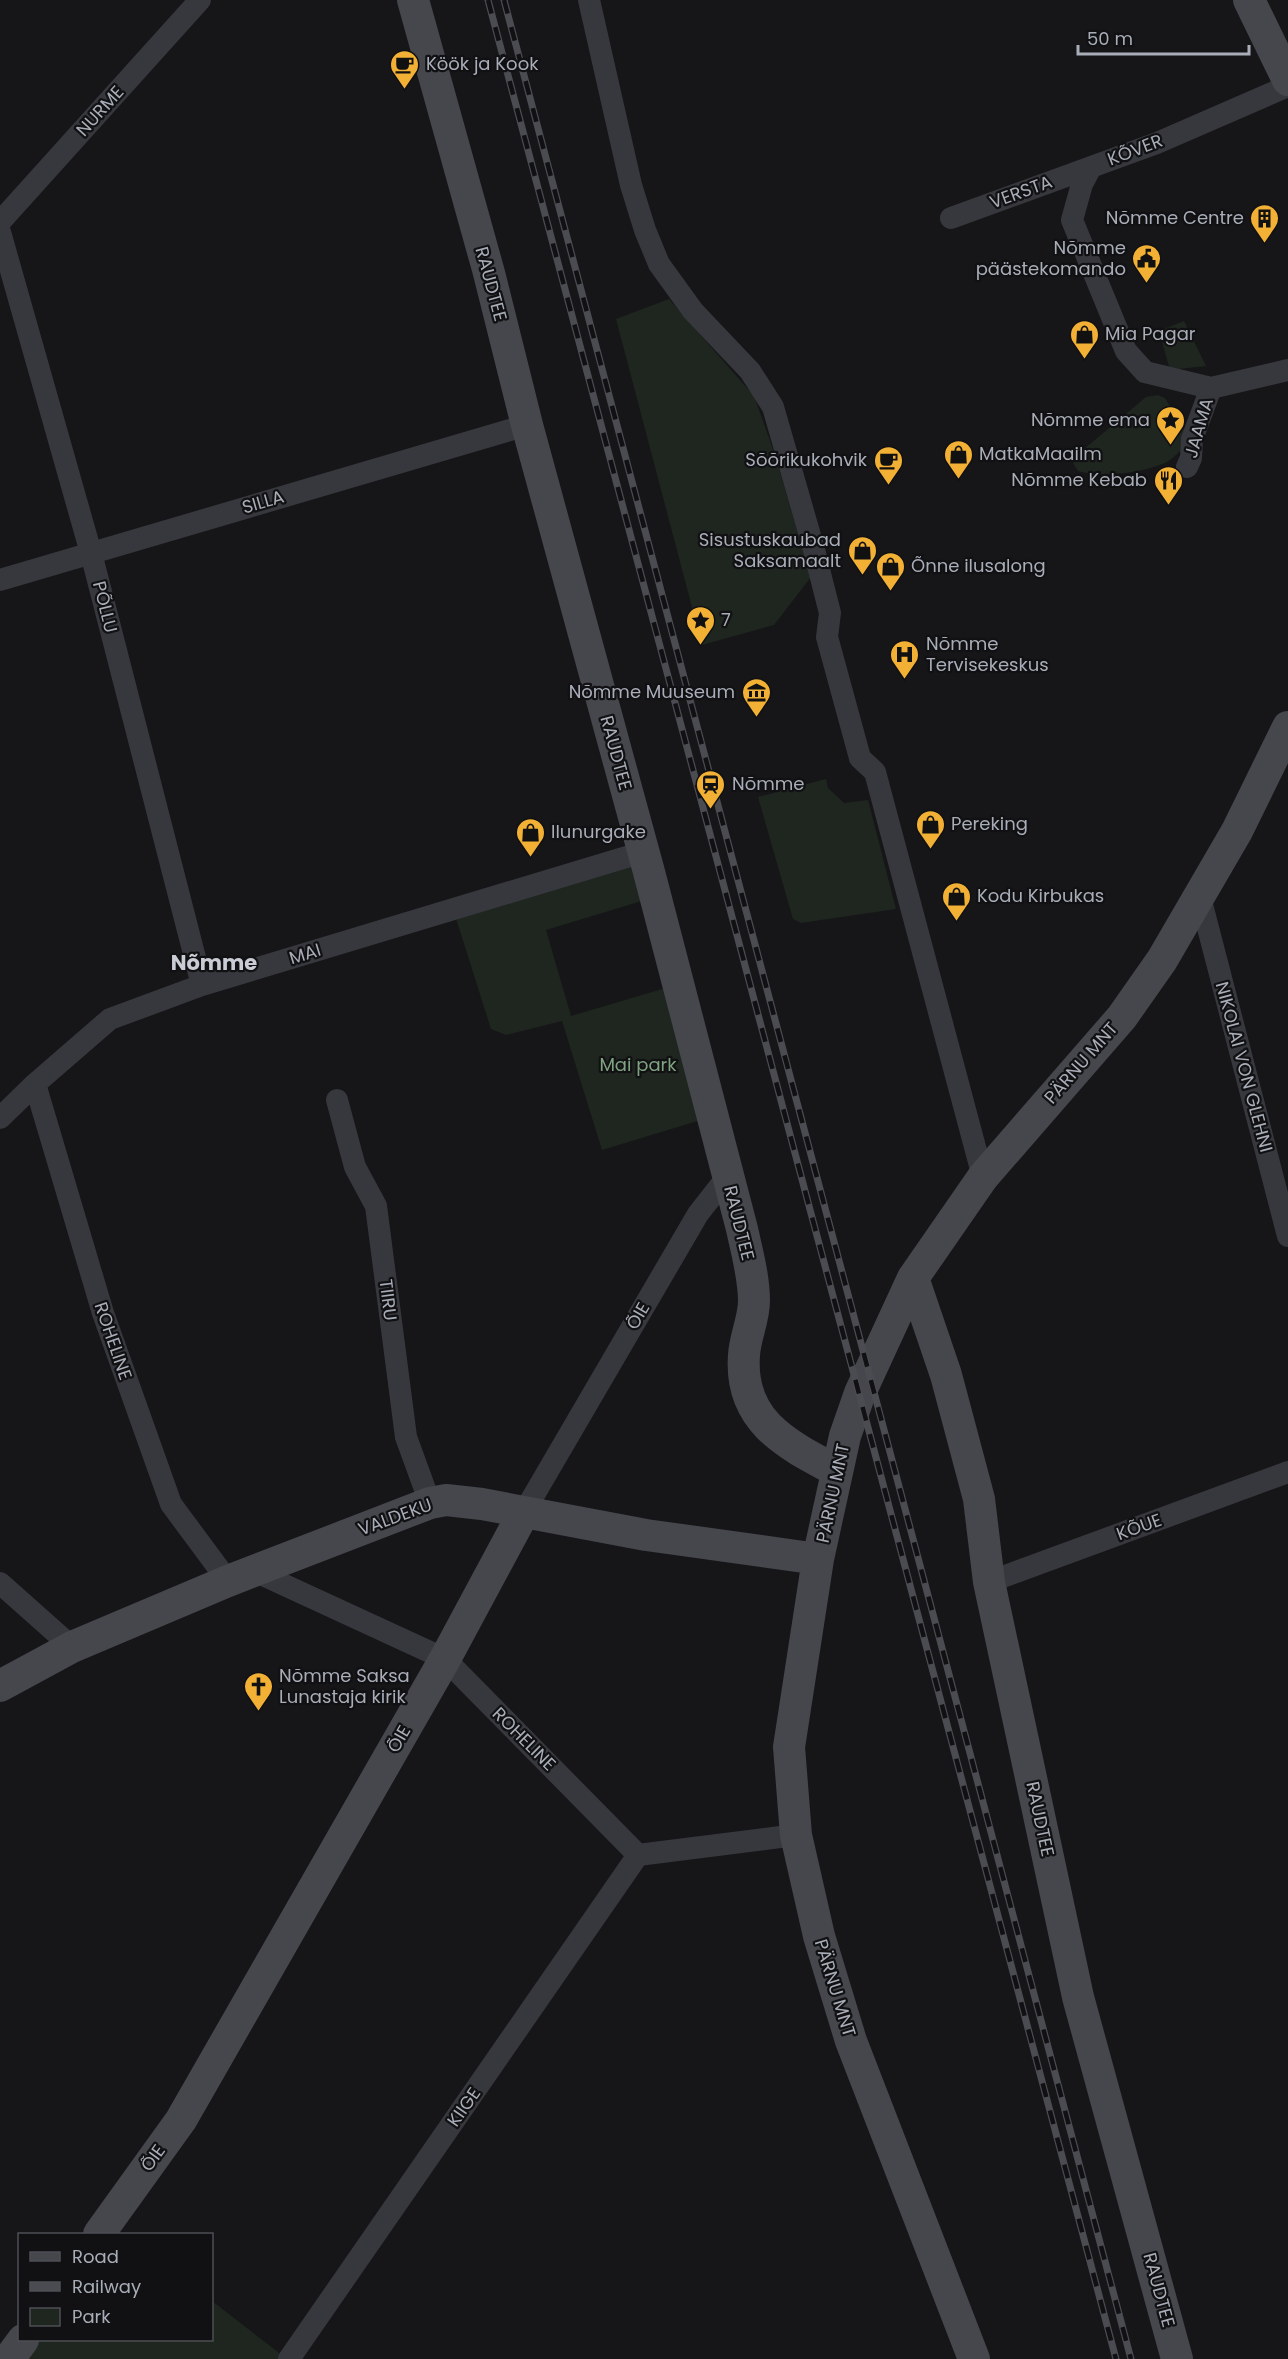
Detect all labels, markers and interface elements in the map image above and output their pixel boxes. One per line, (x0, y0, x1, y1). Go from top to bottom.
scale bar (1078, 18, 1249, 56)
text: 50 m (1087, 26, 1133, 51)
cafe icon: Köök ja Kook (389, 48, 421, 90)
place label: Köök ja Kook (426, 51, 539, 76)
street label: NURME (70, 80, 129, 142)
street label: KÕVER (1104, 128, 1166, 171)
street label: VERSTA (986, 169, 1056, 214)
building icon: Nõmme Centre (1249, 202, 1281, 244)
place label: Nõmme Centre (1106, 205, 1244, 230)
place label: Nõmme päästekomando (976, 235, 1126, 281)
public building icon: Nõmme päästekomando (1131, 242, 1163, 284)
street label: RAUDTEE (470, 244, 513, 324)
shop icon: Mia Pagar (1068, 318, 1100, 360)
place label: Mia Pagar (1105, 321, 1196, 346)
street label: JAAMA (1178, 395, 1219, 461)
place icon: Nõmme ema (1155, 404, 1187, 446)
place label: Nõmme ema (1031, 407, 1150, 432)
shop icon: MatkaMaailm (942, 438, 974, 480)
place label: MatkaMaailm (979, 441, 1102, 466)
cafe icon: Sõõrikukohvik (872, 444, 904, 486)
place label: Sõõrikukohvik (745, 447, 868, 472)
restaurant icon: Nõmme Kebab (1152, 464, 1184, 506)
place label: Nõmme Kebab (1011, 467, 1147, 492)
street label: SILLA (239, 484, 287, 519)
place label: Sisustuskaubad Saksamaalt (699, 527, 841, 573)
shop icon: Sisustuskaubad Saksamaalt (846, 534, 878, 576)
shop icon: Õnne ilusalong (874, 550, 906, 592)
place label: Õnne ilusalong (911, 553, 1046, 578)
street label: PÕLLU (87, 578, 124, 635)
place icon: 7 (684, 604, 716, 646)
place label: 7 (721, 607, 731, 632)
place label: Nõmme Tervisekeskus (926, 631, 1049, 677)
hospital icon: Nõmme Tervisekeskus (889, 638, 921, 680)
museum icon: Nõmme Muuseum (740, 676, 772, 718)
place label: Nõmme Muuseum (569, 679, 735, 704)
street label: RAUDTEE (595, 713, 638, 793)
station icon: Nõmme (695, 768, 727, 810)
place label: Nõmme (732, 771, 804, 796)
shop icon: Pereking (914, 808, 946, 850)
place label: Pereking (951, 811, 1028, 836)
shop icon: Ilunurgake (514, 816, 546, 858)
place label: Ilunurgake (551, 819, 646, 844)
shop icon: Kodu Kirbukas (940, 880, 972, 922)
place label: Kodu Kirbukas (977, 883, 1104, 908)
street label: MAI (286, 937, 324, 970)
district label: Nõmme (171, 948, 257, 977)
street label: NIKOLAI VON GLEHNI (1210, 979, 1279, 1155)
street label: PÄRNU MNT (1038, 1016, 1123, 1109)
park label: Mai park (599, 1052, 677, 1077)
street label: RAUDTEE (718, 1183, 761, 1263)
street label: TIIRU (374, 1278, 403, 1322)
street label: ÕIE (620, 1297, 655, 1334)
street label: ROHELINE (88, 1299, 138, 1383)
street label: PÄRNU MNT (810, 1441, 855, 1545)
street label: VALDEKU (354, 1492, 435, 1541)
street label: KÕUE (1113, 1507, 1165, 1546)
place label: Nõmme Saksa Lunastaja kirik (279, 1663, 410, 1709)
church icon: Nõmme Saksa Lunastaja kirik (242, 1670, 274, 1712)
street label: ROHELINE (487, 1701, 562, 1776)
street label: ÕIE (381, 1720, 416, 1757)
street label: RAUDTEE (1020, 1779, 1061, 1859)
street label: PÄRNU MNT (809, 1936, 862, 2040)
street label: KIIGE (441, 2082, 486, 2131)
street label: ÕIE (134, 2139, 171, 2176)
legend (18, 2233, 213, 2341)
text: Road (72, 2244, 119, 2269)
street label: RAUDTEE (1138, 2250, 1181, 2330)
text: Railway (72, 2274, 141, 2299)
text: Park (72, 2304, 111, 2329)

